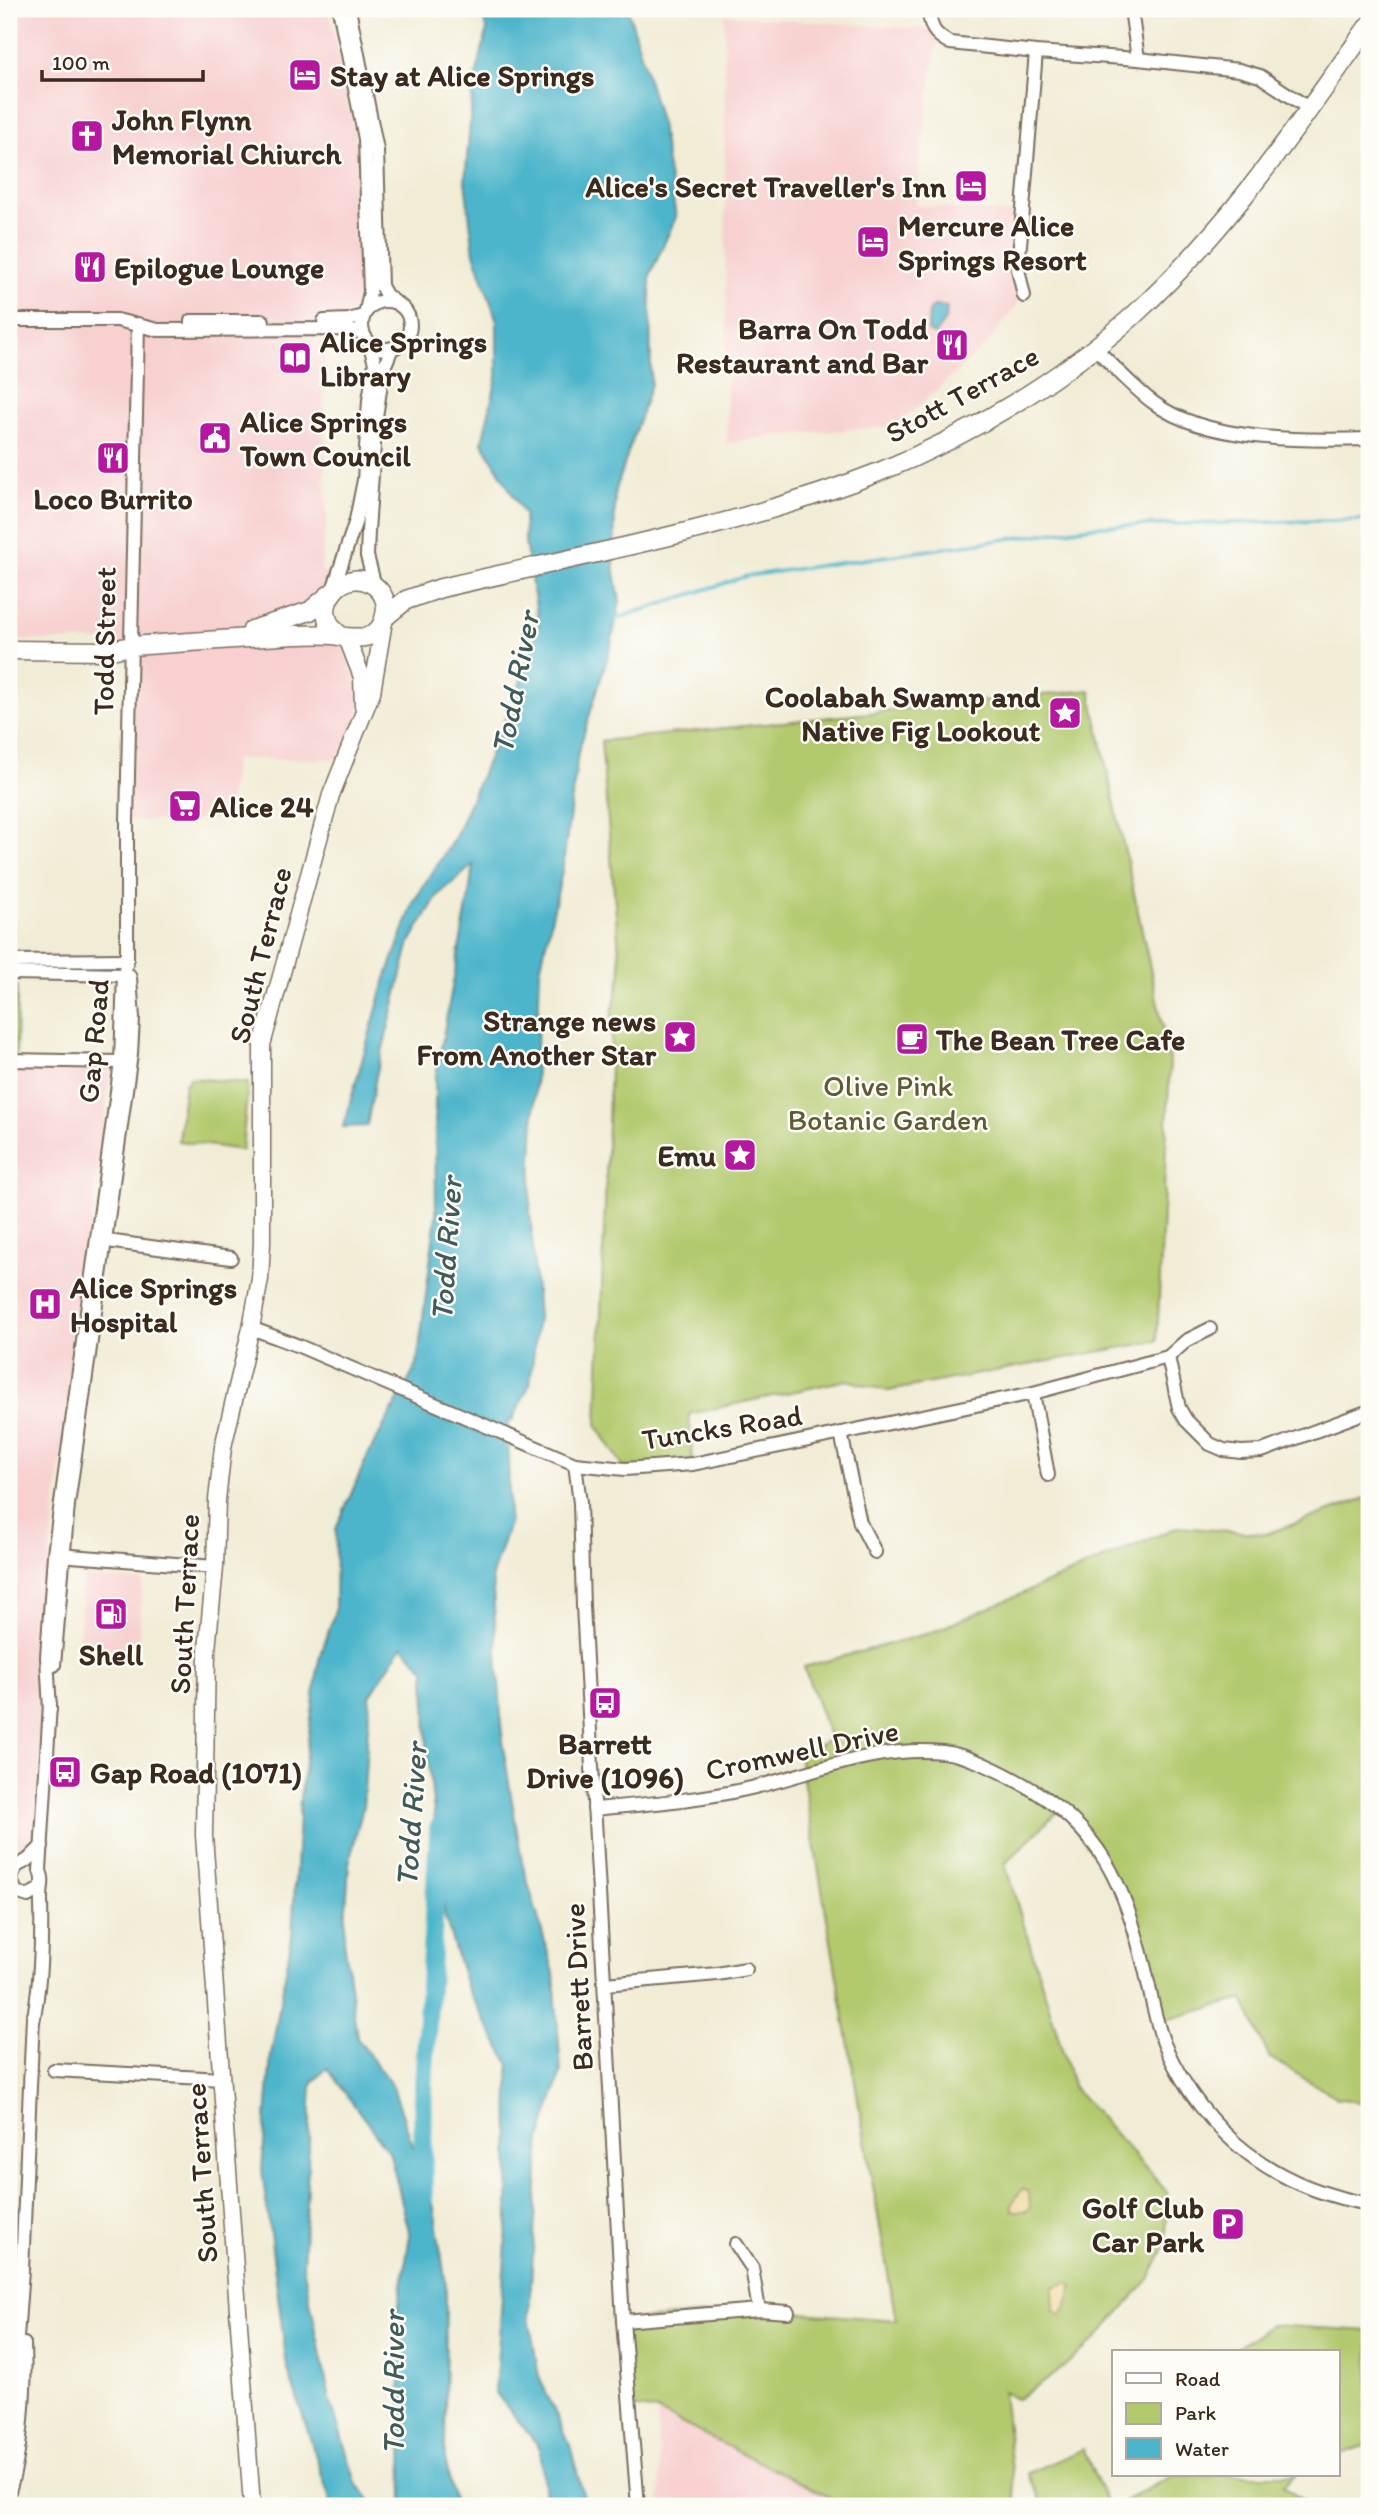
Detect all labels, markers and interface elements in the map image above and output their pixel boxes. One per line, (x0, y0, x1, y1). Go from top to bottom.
scale bar (42, 38, 203, 82)
text: 100 m (52, 50, 110, 75)
hotel icon: Stay at Alice Springs (286, 56, 324, 94)
place label: Stay at Alice Springs (330, 57, 594, 94)
place label: John Flynn Memorial Chiurch (111, 101, 342, 172)
church icon: John Flynn Memorial Chiurch (68, 117, 106, 155)
hotel icon: Alice's Secret Traveller's Inn (952, 167, 990, 205)
place label: Alice's Secret Traveller's Inn (585, 168, 947, 205)
place label: Mercure Alice Springs Resort (898, 207, 1087, 278)
hotel icon: Mercure Alice Springs Resort (854, 223, 892, 261)
restaurant icon: Epilogue Lounge (71, 248, 109, 286)
place label: Epilogue Lounge (114, 249, 324, 286)
place label: Barra On Todd Restaurant and Bar (676, 310, 929, 381)
place label: Alice Springs Library (319, 323, 487, 394)
restaurant icon: Barra On Todd Restaurant and Bar (933, 326, 971, 364)
street label: Stott Terrace (879, 337, 1045, 451)
library icon: Alice Springs Library (276, 339, 314, 377)
place label: Alice Springs Town Council (239, 403, 411, 474)
public building icon: Alice Springs Town Council (196, 419, 234, 457)
restaurant icon: Loco Burrito (94, 439, 132, 477)
place label: Loco Burrito (33, 480, 193, 517)
street label: Todd Street (84, 566, 124, 716)
water label: Todd River (483, 605, 548, 757)
place label: Coolabah Swamp and Native Fig Lookout (765, 678, 1041, 749)
place icon: Coolabah Swamp and Native Fig Lookout (1046, 694, 1084, 732)
supermarket icon: Alice 24 (166, 787, 204, 825)
place label: Alice 24 (209, 788, 314, 825)
street label: South Terrace (220, 863, 300, 1047)
street label: Gap Road (69, 977, 117, 1105)
place label: Strange news From Another Star (416, 1002, 657, 1073)
place icon: Strange news From Another Star (661, 1018, 699, 1056)
cafe icon: The Bean Tree Cafe (893, 1020, 931, 1058)
place label: The Bean Tree Cafe (935, 1021, 1185, 1058)
park label: Olive Pink Botanic Garden (788, 1067, 988, 1138)
place icon: Emu (721, 1136, 759, 1174)
place label: Emu (658, 1137, 716, 1174)
water label: Todd River (422, 1173, 470, 1322)
place label: Alice Springs Hospital (69, 1269, 237, 1340)
hospital icon: Alice Springs Hospital (26, 1285, 64, 1323)
street label: Tuncks Road (639, 1396, 805, 1458)
street label: South Terrace (161, 1513, 207, 1695)
fuel station icon: Shell (92, 1595, 130, 1633)
place label: Shell (79, 1636, 144, 1673)
bus stop icon: Barrett Drive (1096) (586, 1684, 624, 1722)
street label: Cromwell Drive (702, 1711, 902, 1789)
place label: Barrett Drive (1096) (526, 1725, 684, 1796)
water label: Todd River (387, 1739, 435, 1888)
bus stop icon: Gap Road (1071) (46, 1753, 84, 1791)
place label: Gap Road (1071) (90, 1754, 302, 1791)
street label: Barrett Drive (555, 1902, 601, 2072)
street label: South Terrace (176, 2082, 226, 2264)
place label: Golf Club Car Park (1082, 2189, 1204, 2260)
parking icon: Golf Club Car Park (1209, 2205, 1247, 2243)
water label: Todd River (374, 2308, 412, 2455)
legend (1112, 2350, 1340, 2476)
text: Road (1175, 2366, 1221, 2391)
text: Park (1175, 2400, 1217, 2425)
text: Water (1175, 2436, 1229, 2461)

